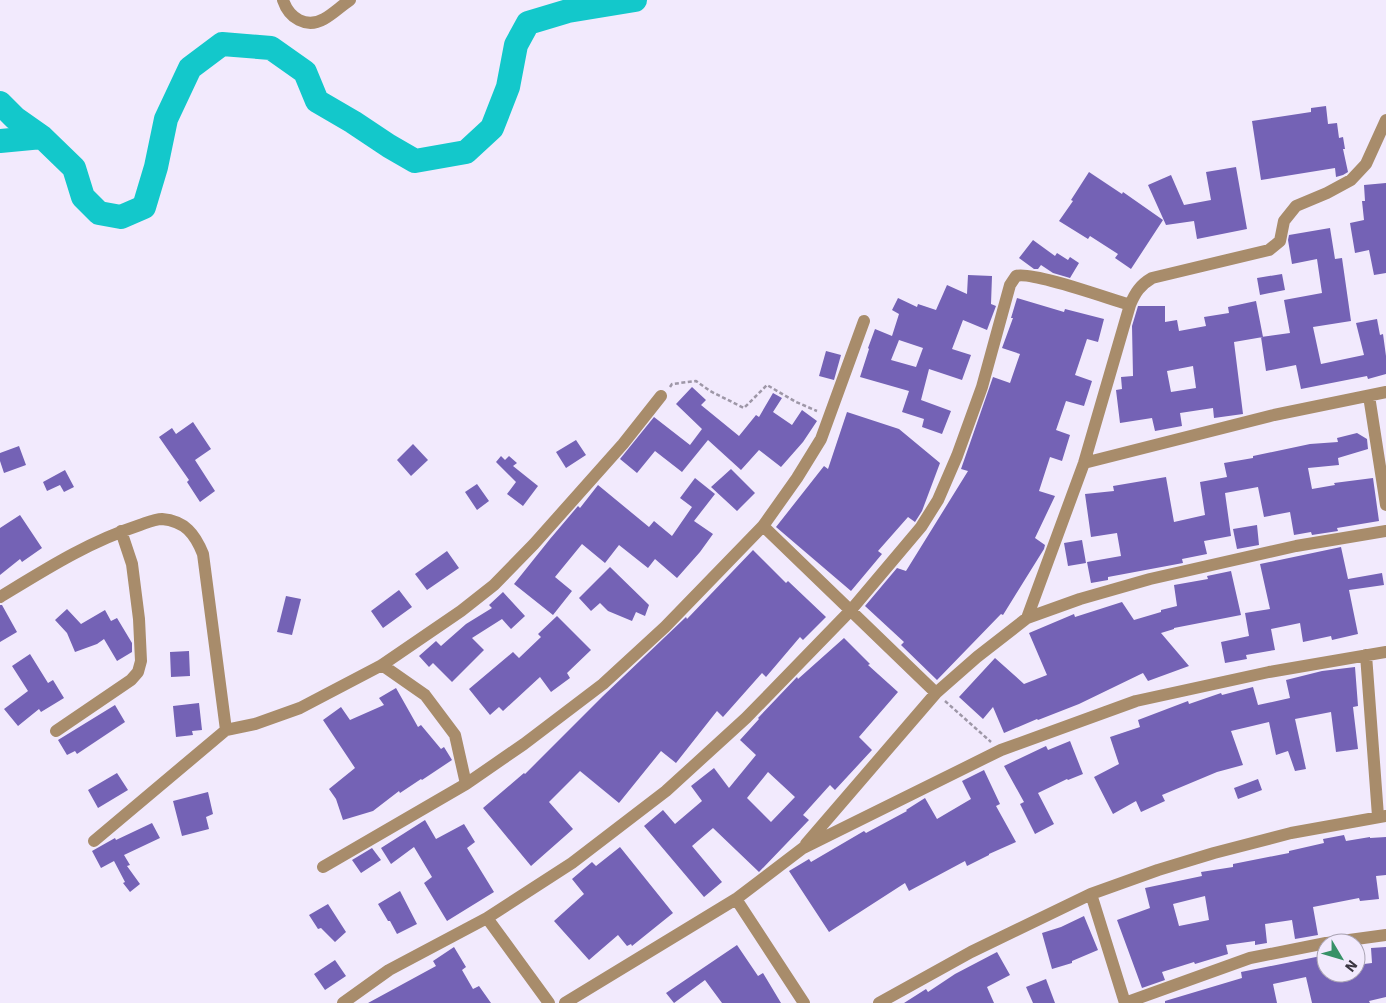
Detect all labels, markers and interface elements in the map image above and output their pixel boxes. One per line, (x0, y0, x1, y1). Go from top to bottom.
north arrow (1316, 933, 1366, 983)
text: N (1341, 956, 1361, 976)

